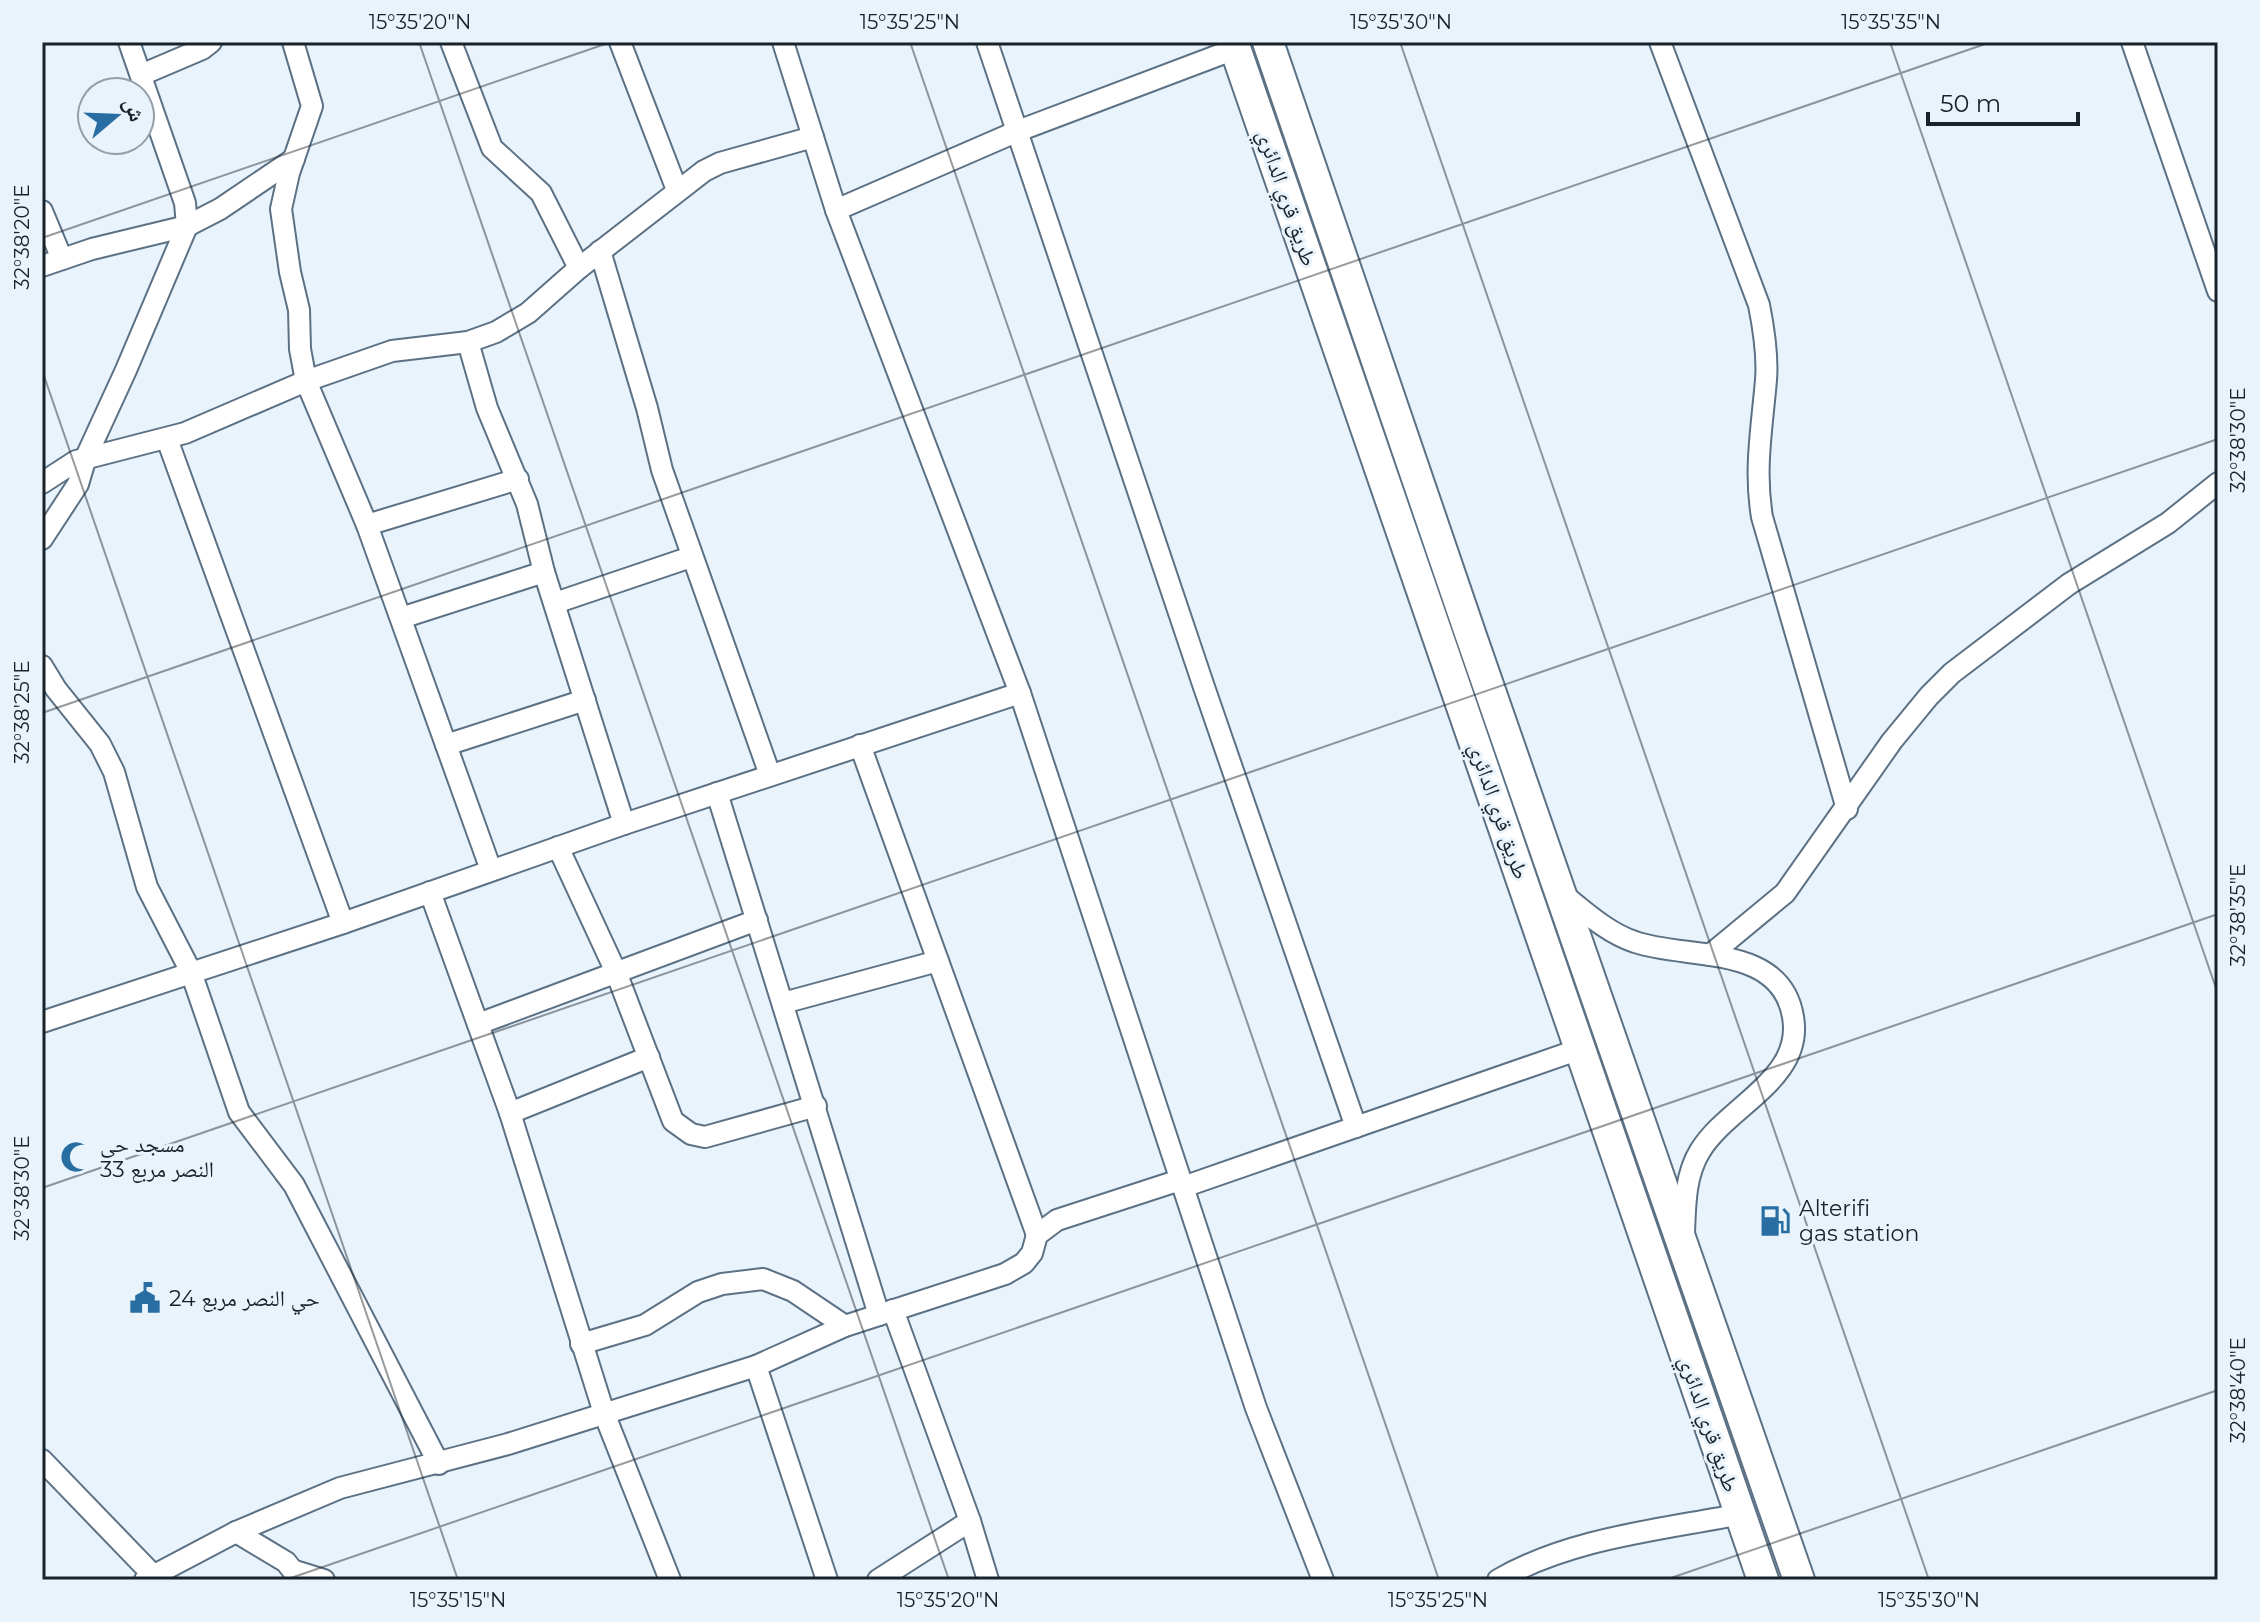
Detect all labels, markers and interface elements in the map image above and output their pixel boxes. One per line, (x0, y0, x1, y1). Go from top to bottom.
text: 15°35'20"N (369, 10, 471, 34)
text: 15°35'25"N (860, 10, 960, 34)
text: 15°35'30"N (1350, 10, 1452, 34)
text: 15°35'35"N (1841, 10, 1941, 34)
north arrow (76, 76, 156, 156)
scale bar (1928, 76, 2078, 126)
text: 50 m (1940, 89, 2001, 118)
text: ش (118, 94, 151, 125)
street label: طريق قري الدائري (1248, 126, 1323, 271)
text: 32°38'20"E (10, 184, 34, 290)
text: 32°38'30"E (2226, 387, 2250, 493)
text: 32°38'25"E (10, 660, 34, 764)
street label: طريق قري الدائري (1460, 739, 1535, 884)
text: 32°38'35"E (2226, 864, 2250, 966)
place label: مسجد حي النصر مربع 33 (100, 1131, 214, 1183)
text: 32°38'30"E (10, 1135, 34, 1241)
mosque icon: مسجد حي النصر مربع 33 (59, 1140, 93, 1174)
place label: Alterifi gas station (1799, 1195, 1919, 1247)
fuel station icon: Alterifi gas station (1758, 1204, 1792, 1238)
public building icon: حي النصر مربع 24 (128, 1281, 162, 1315)
place label: حي النصر مربع 24 (169, 1285, 320, 1315)
text: 32°38'40"E (2226, 1337, 2250, 1443)
street label: طريق قري الدائري (1670, 1352, 1745, 1497)
text: 15°35'15"N (410, 1588, 506, 1612)
text: 15°35'20"N (897, 1588, 999, 1612)
text: 15°35'25"N (1388, 1588, 1488, 1612)
text: 15°35'30"N (1878, 1588, 1980, 1612)

